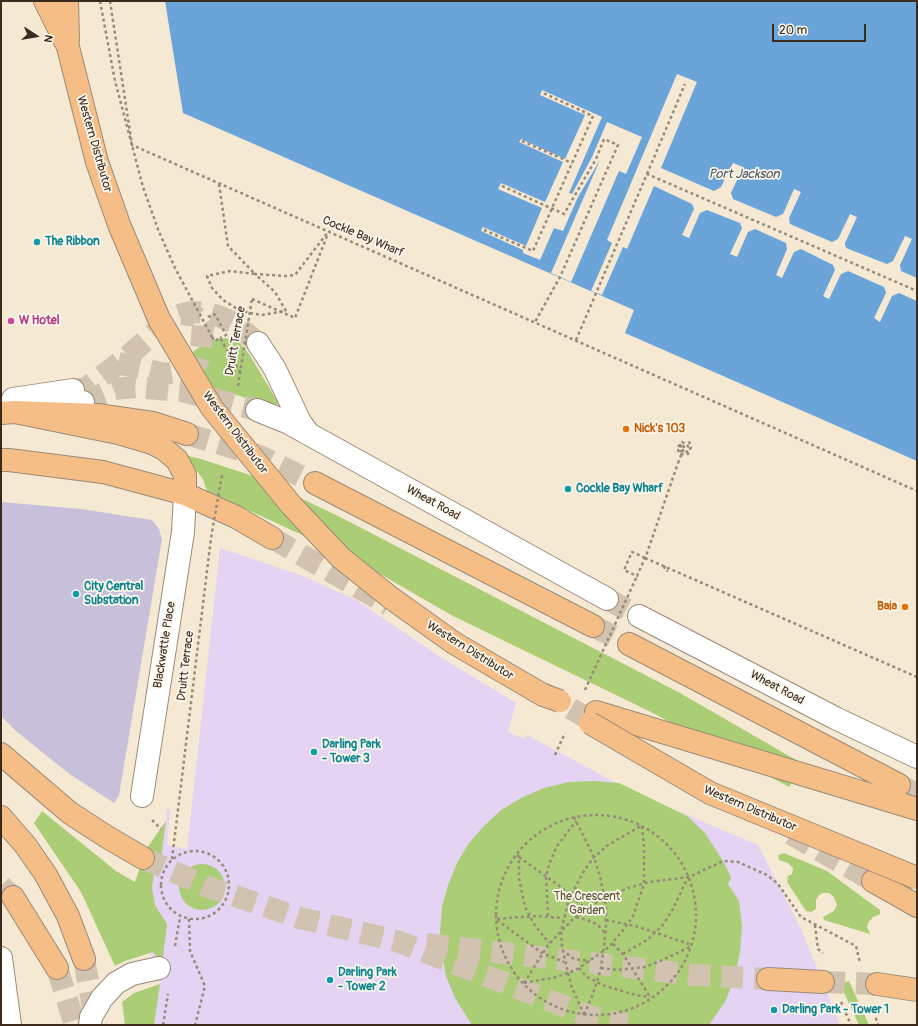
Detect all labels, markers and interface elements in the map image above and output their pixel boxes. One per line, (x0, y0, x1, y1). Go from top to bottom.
north arrow (16, 16, 56, 56)
scale bar (774, 16, 868, 42)
text: 20 m (779, 23, 807, 38)
text: N (41, 34, 55, 44)
street label: Western Distributor (73, 94, 115, 194)
water label: Port Jackson (708, 167, 780, 183)
street label: Cockle Bay Wharf (320, 213, 406, 261)
place label: The Ribbon (45, 235, 100, 249)
marker: The Ribbon (32, 237, 42, 247)
street label: Druitt Terrace (223, 305, 249, 377)
place label: W Hotel (19, 314, 59, 328)
marker: W Hotel (6, 316, 16, 326)
street label: Western Distributor (199, 389, 271, 477)
place label: Nick's 103 (634, 422, 685, 436)
marker: Nick's 103 (621, 424, 631, 434)
street label: Wheat Road (404, 482, 462, 524)
place label: Cockle Bay Wharf (576, 482, 663, 496)
marker: Cockle Bay Wharf (563, 484, 573, 494)
place label: City Central Substation (84, 580, 143, 608)
marker: City Central Substation (71, 589, 81, 599)
place label: Baia (877, 600, 897, 614)
street label: Blackwattle Place (151, 601, 179, 689)
marker: Baia (900, 602, 910, 612)
street label: Western Distributor (424, 618, 516, 684)
street label: Druitt Terrace (175, 630, 197, 702)
street label: Wheat Road (747, 668, 807, 708)
place label: Darling Park - Tower 3 (322, 738, 381, 766)
marker: Darling Park - Tower 3 (309, 747, 319, 757)
street label: Western Distributor (701, 783, 799, 835)
park label: The Crescent Garden (554, 890, 620, 918)
place label: Darling Park - Tower 2 (338, 966, 397, 994)
marker: Darling Park - Tower 2 (325, 975, 335, 985)
place label: Darling Park - Tower 1 (782, 1003, 889, 1017)
marker: Darling Park - Tower 1 (769, 1005, 779, 1015)

